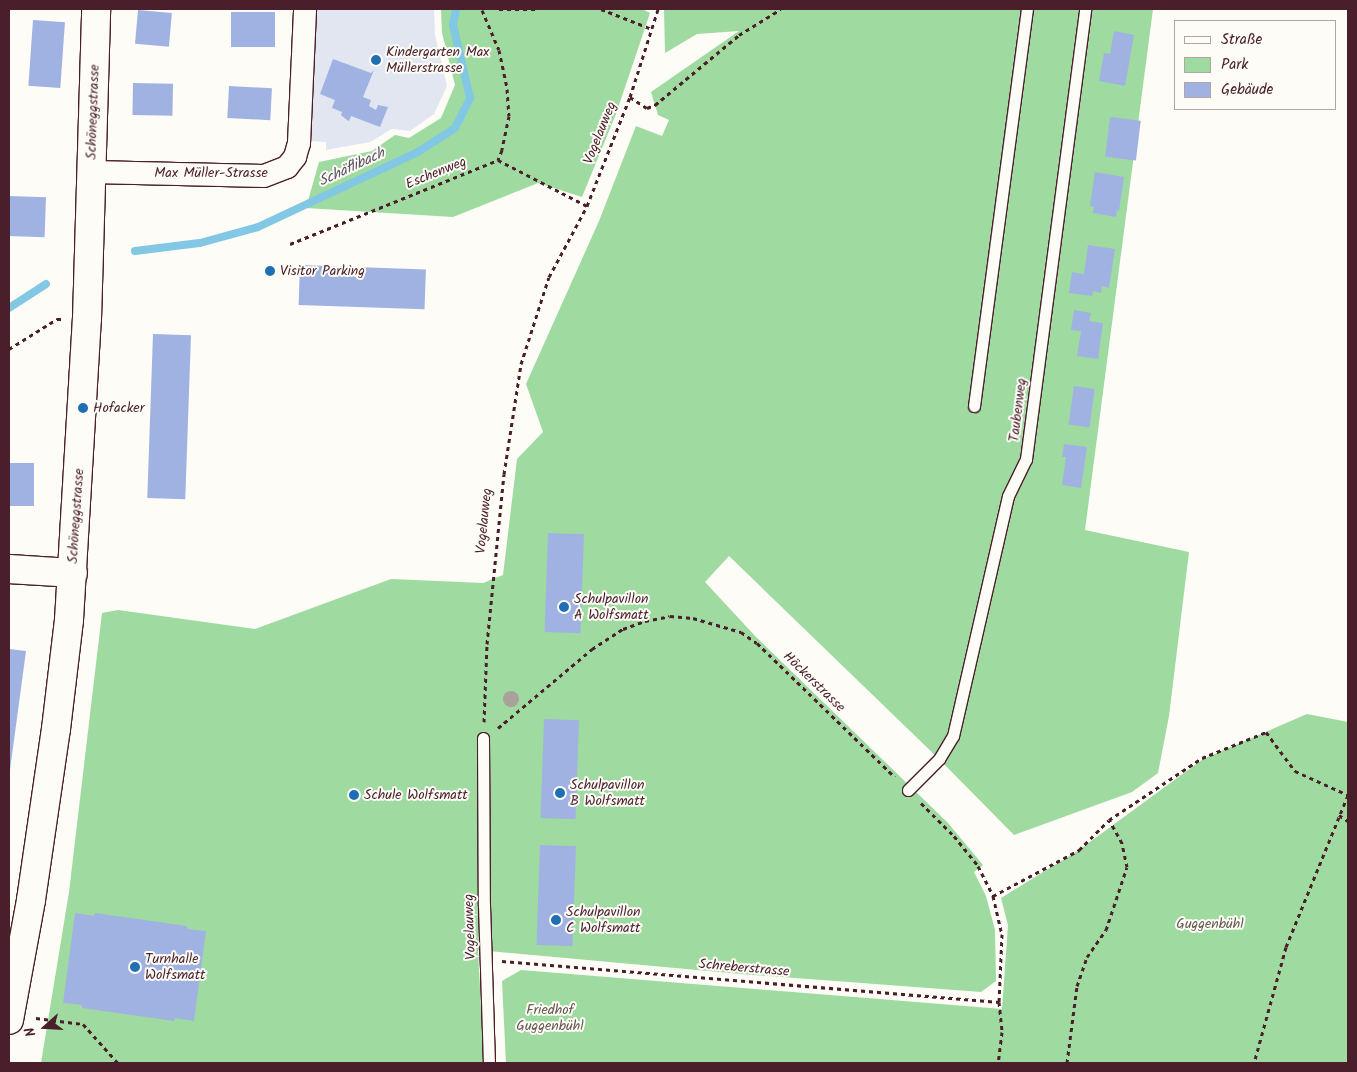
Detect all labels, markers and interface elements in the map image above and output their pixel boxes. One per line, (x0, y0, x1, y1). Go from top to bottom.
legend (1174, 20, 1337, 110)
text: Straße (1221, 28, 1262, 52)
place label: Kindergarten Max Müllerstrasse (386, 44, 489, 76)
text: Park (1221, 53, 1248, 77)
marker: Kindergarten Max Müllerstrasse (370, 54, 382, 66)
street label: Schöneggstrasse (83, 64, 103, 160)
text: Gebäude (1221, 78, 1273, 102)
street label: Vogelauweg (580, 99, 620, 167)
water label: Schäflibach (316, 145, 388, 191)
street label: Eschenweg (403, 153, 469, 193)
street label: Max Müller-Strasse (154, 165, 268, 181)
place label: Visitor Parking (280, 263, 365, 279)
marker: Visitor Parking (264, 265, 276, 277)
street label: Taubenweg (1006, 377, 1030, 443)
place label: Hofacker (93, 400, 144, 416)
marker: Hofacker (77, 402, 89, 414)
street label: Schöneggstrasse (64, 468, 88, 564)
street label: Vogelauweg (472, 487, 496, 555)
place label: Schulpavillon A Wolfsmatt (574, 591, 649, 624)
marker: Schulpavillon A Wolfsmatt (558, 601, 570, 613)
street label: Höckerstrasse (779, 648, 849, 716)
place label: Schulpavillon B Wolfsmatt (570, 777, 645, 810)
place label: Schule Wolfsmatt (364, 787, 468, 803)
marker: Schulpavillon B Wolfsmatt (554, 787, 566, 799)
marker: Schule Wolfsmatt (348, 789, 360, 801)
street label: Vogelauweg (460, 894, 480, 960)
place label: Schulpavillon C Wolfsmatt (566, 904, 640, 936)
marker: Schulpavillon C Wolfsmatt (550, 914, 562, 926)
park label: Guggenbühl (1176, 916, 1244, 932)
place label: Turnhalle Wolfsmatt (145, 951, 205, 984)
street label: Schreberstrasse (698, 956, 790, 980)
marker: Turnhalle Wolfsmatt (129, 961, 141, 973)
north arrow (20, 1002, 70, 1052)
park label: Friedhof Guggenbühl (516, 1002, 584, 1034)
text: N (19, 1024, 43, 1040)

